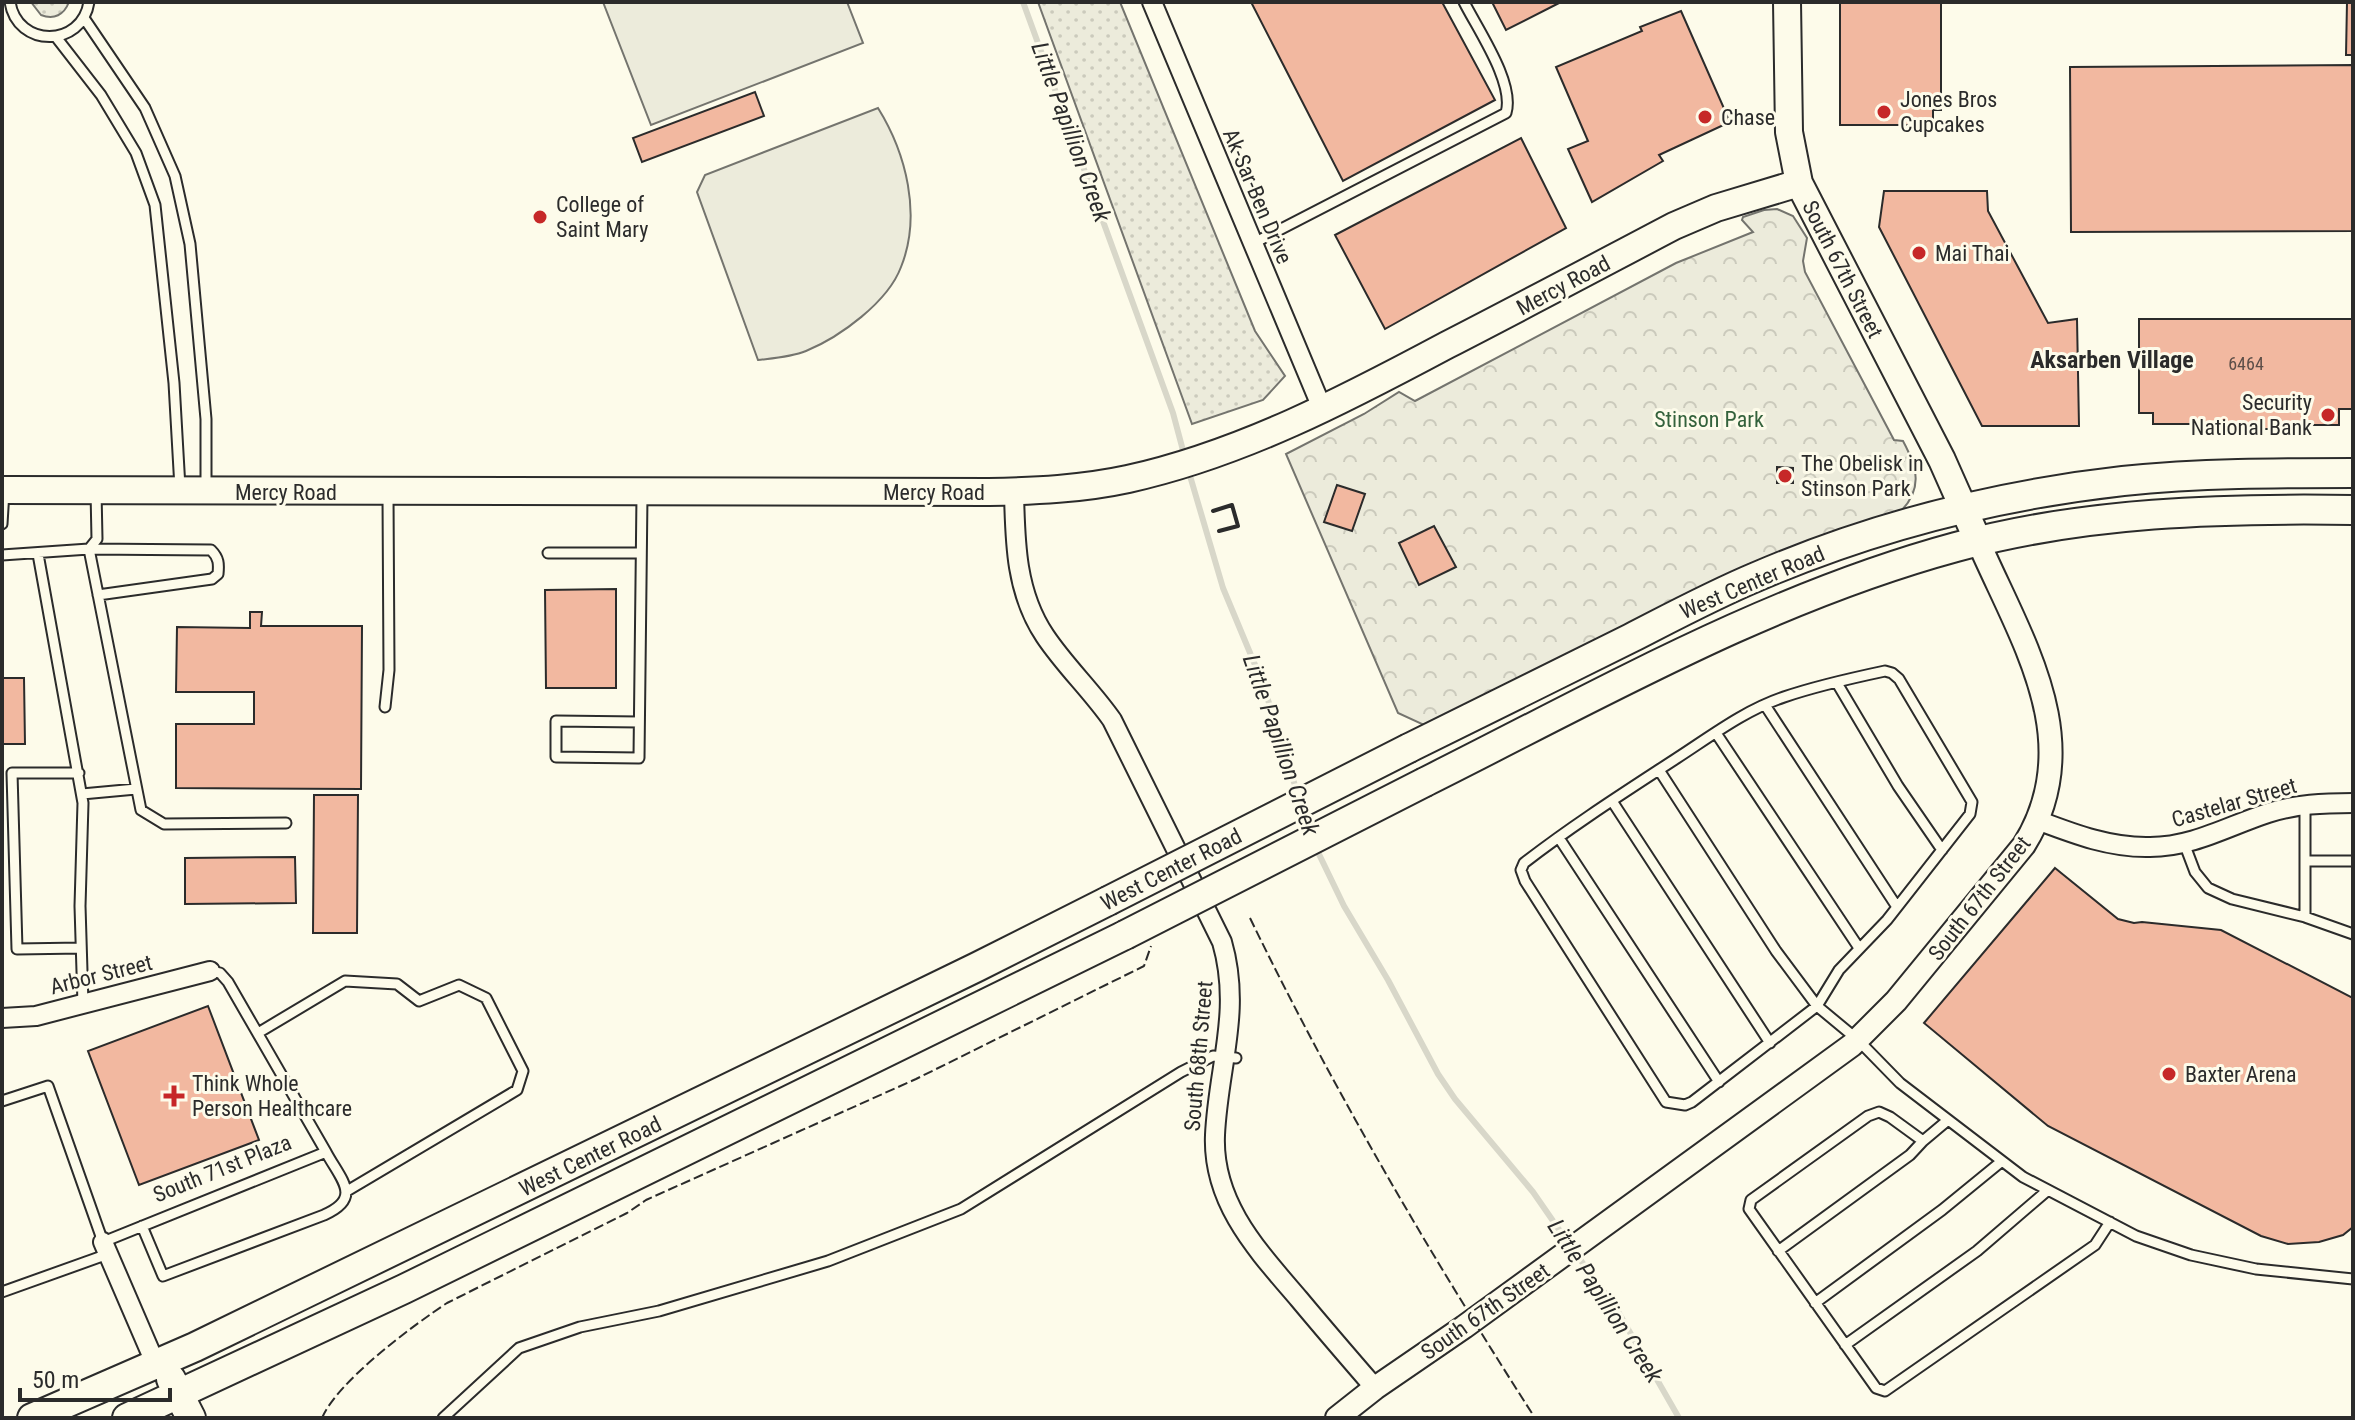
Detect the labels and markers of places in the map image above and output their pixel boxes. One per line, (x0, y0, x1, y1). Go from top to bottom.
place label: Jones Bros Cupcakes (1900, 87, 1997, 137)
marker: Jones Bros Cupcakes (1875, 103, 1893, 121)
place label: Chase (1721, 105, 1775, 130)
marker: Chase (1696, 108, 1714, 126)
place label: College of Saint Mary (556, 192, 648, 242)
marker: College of Saint Mary (531, 208, 549, 226)
place label: Mai Thai (1935, 241, 2010, 266)
marker: Mai Thai (1910, 244, 1928, 262)
place label: Security National Bank (2191, 390, 2312, 440)
marker: Security National Bank (2319, 406, 2337, 424)
place label: The Obelisk in Stinson Park (1801, 451, 1924, 501)
marker: The Obelisk in Stinson Park (1776, 467, 1794, 485)
place label: Baxter Arena (2185, 1062, 2296, 1087)
marker: Baxter Arena (2160, 1065, 2178, 1083)
place label: Think Whole Person Healthcare (192, 1071, 352, 1121)
marker: Think Whole Person Healthcare (163, 1085, 185, 1107)

